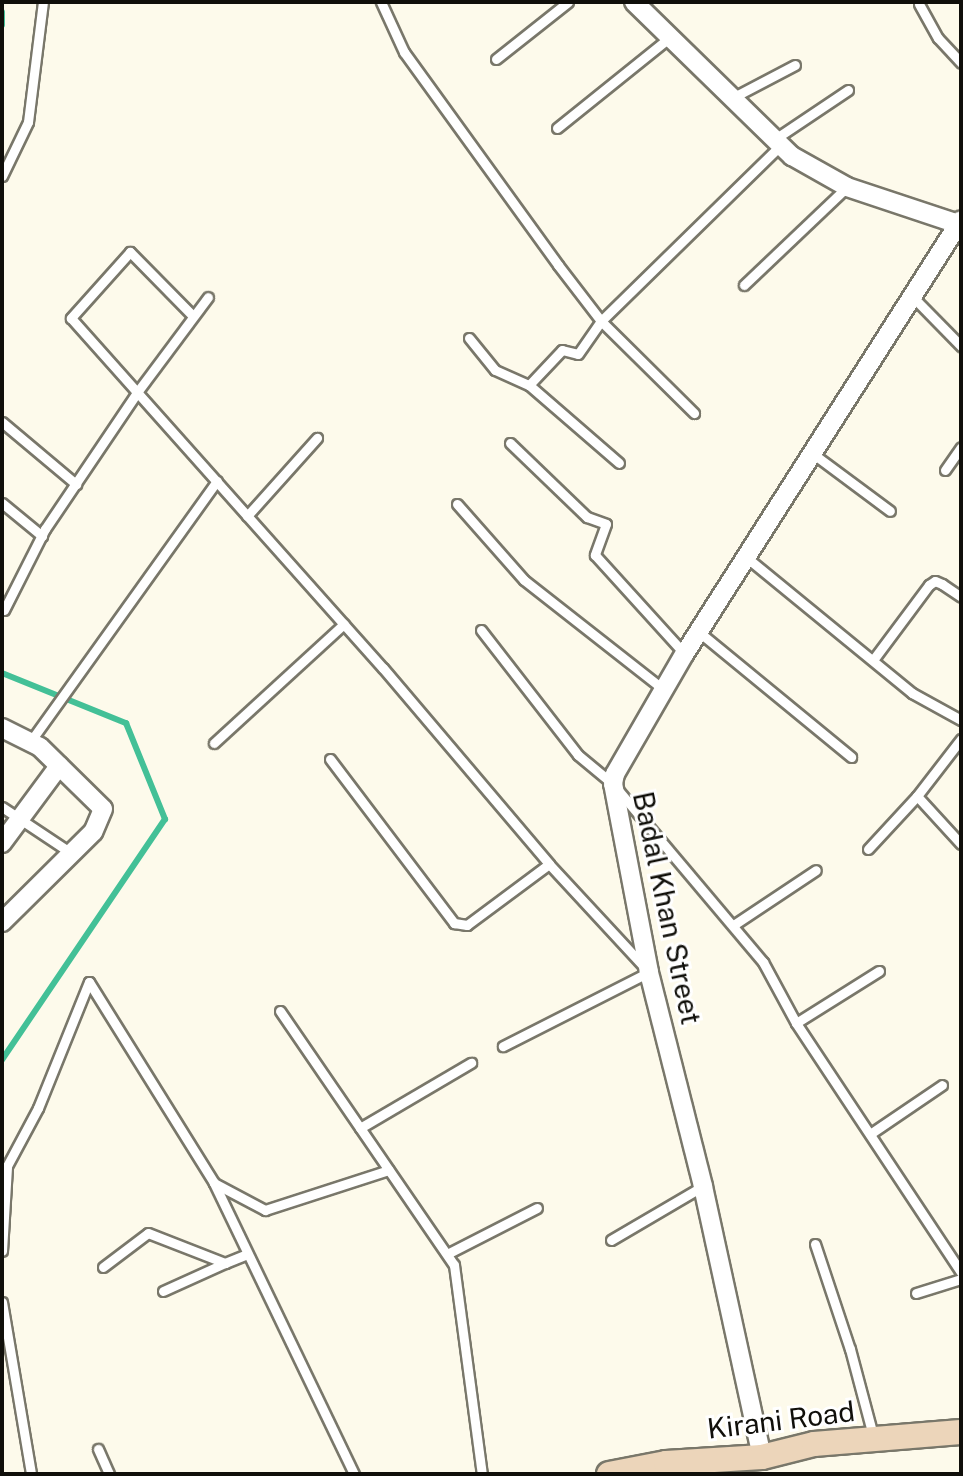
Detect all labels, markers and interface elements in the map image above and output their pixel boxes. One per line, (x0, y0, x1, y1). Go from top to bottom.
street label: Badal Khan Street (626, 789, 708, 1027)
street label: Kirani Road (705, 1394, 857, 1446)

